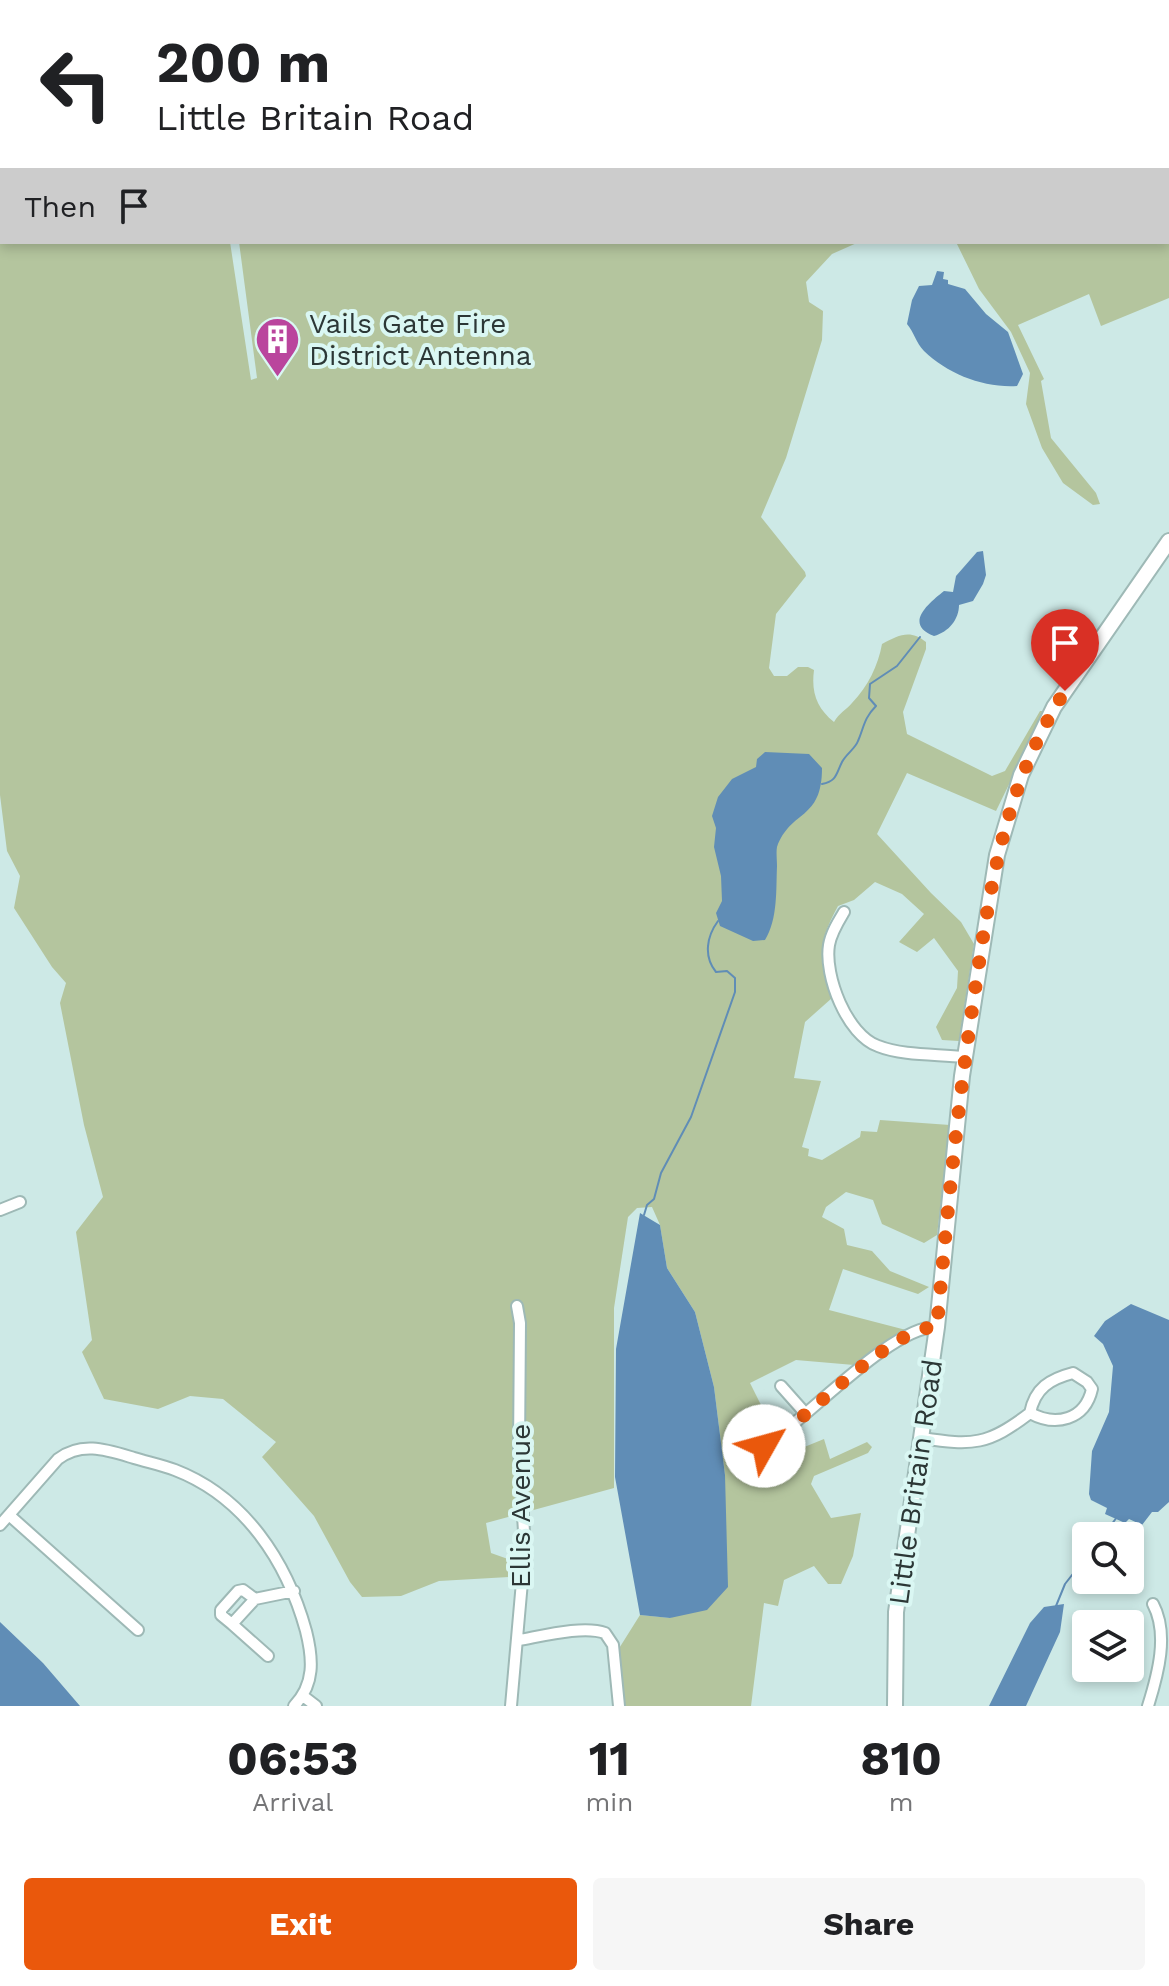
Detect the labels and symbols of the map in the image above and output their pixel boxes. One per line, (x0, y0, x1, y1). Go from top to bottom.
place label: Vails Gate Fire District Antenna (309, 307, 532, 372)
building icon: Vails Gate Fire District Antenna (254, 315, 302, 378)
pin (1031, 609, 1099, 691)
street label: Little Britain Road (882, 1357, 949, 1607)
position arrow (722, 1404, 806, 1488)
street label: Ellis Avenue (504, 1424, 537, 1588)

